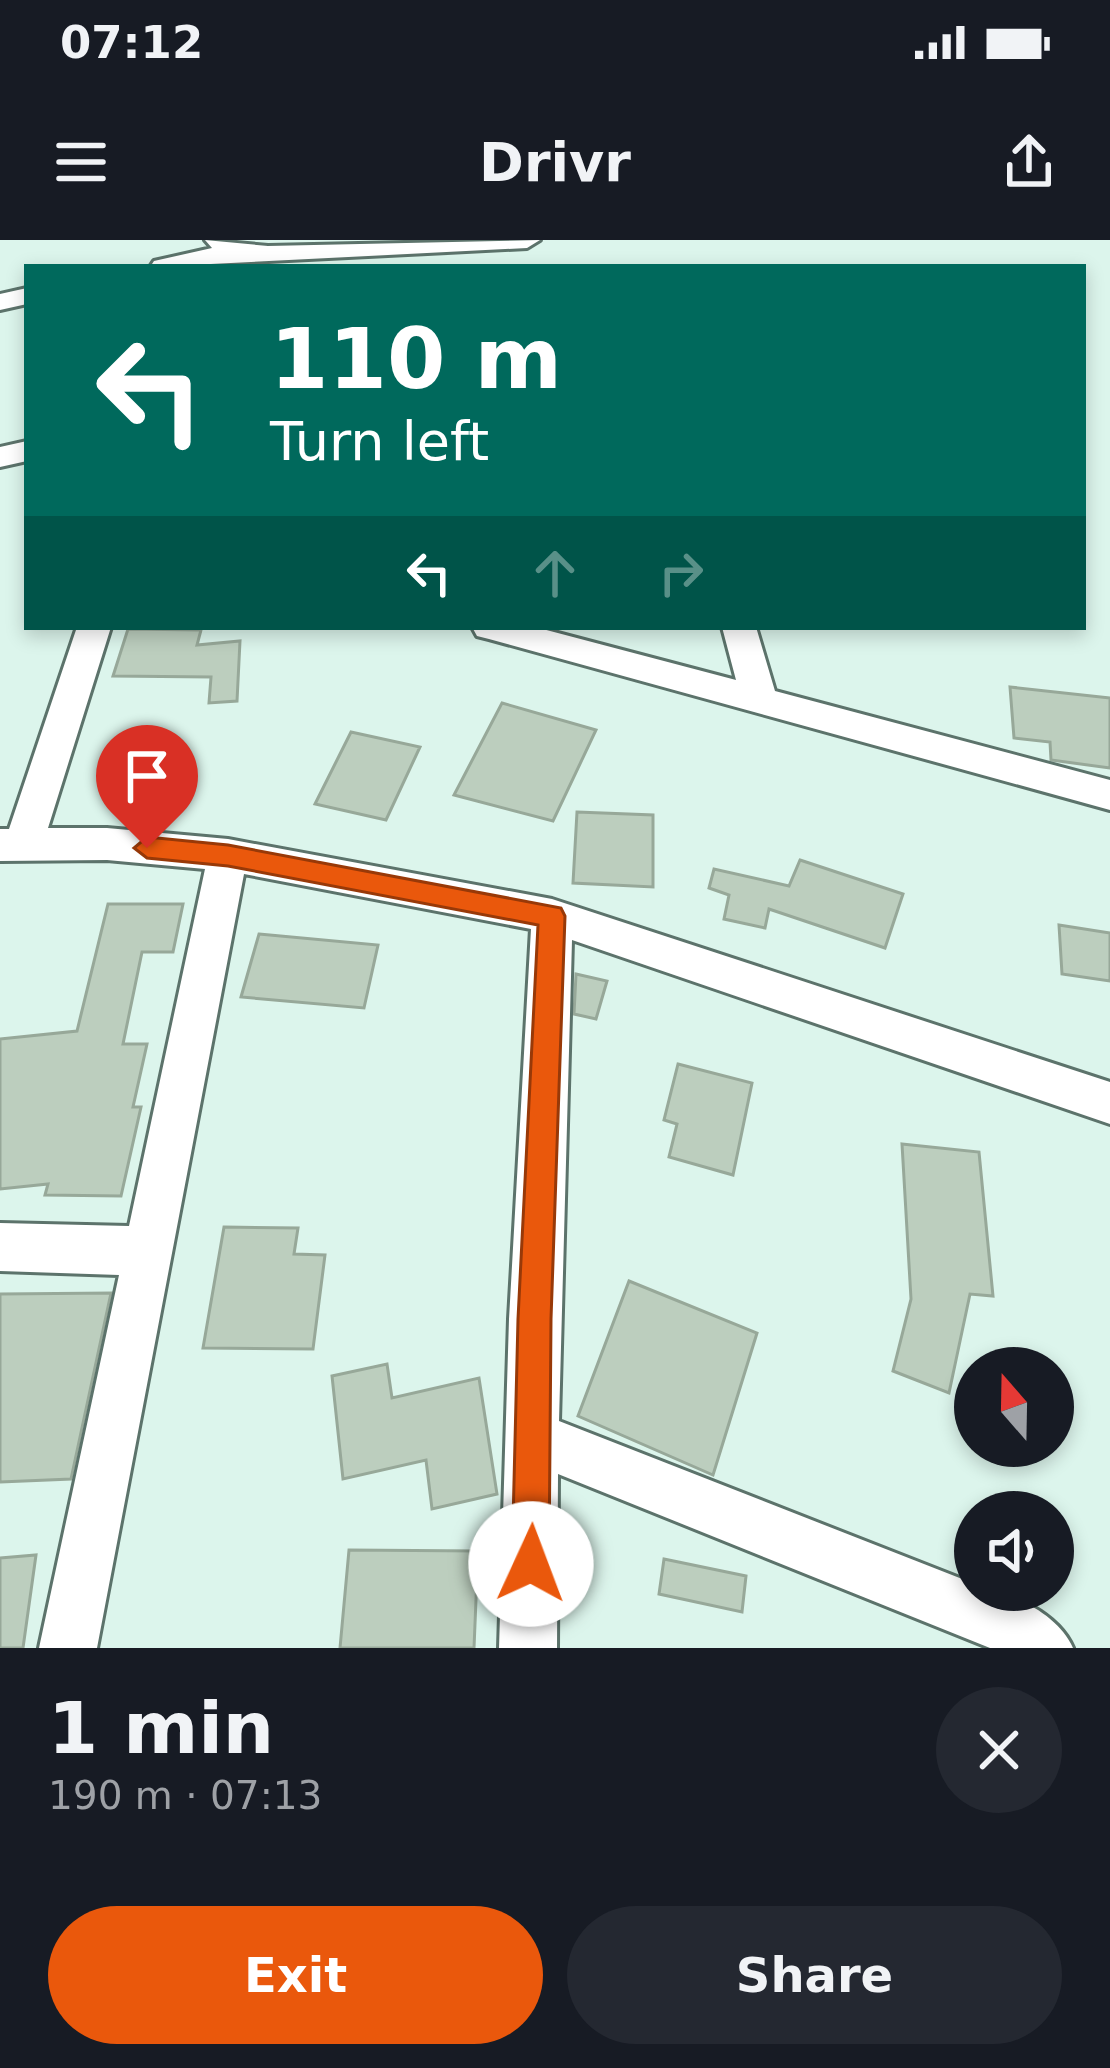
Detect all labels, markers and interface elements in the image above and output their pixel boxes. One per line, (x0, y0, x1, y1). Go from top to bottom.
text: 07:12 (60, 16, 203, 69)
icon: menu (48, 129, 114, 195)
icon: share (996, 129, 1062, 195)
text: Drivr (479, 131, 631, 194)
text: 110 m (270, 310, 562, 408)
icon: left (72, 312, 228, 468)
text: Turn left (270, 410, 489, 473)
icon: left (396, 540, 462, 606)
icon: ahead (522, 540, 588, 606)
icon: right (648, 540, 714, 606)
pin (96, 725, 198, 848)
icon: arrive (114, 743, 180, 809)
north arrow (954, 1347, 1074, 1467)
map controls (954, 1347, 1074, 1611)
button: sound (954, 1491, 1074, 1611)
position arrow (468, 1501, 594, 1627)
text: 1 min (48, 1686, 274, 1770)
button: close (936, 1687, 1062, 1813)
text: 190 m · 07:13 (48, 1773, 322, 1818)
button: Exit (48, 1906, 543, 2044)
button: Share (567, 1906, 1062, 2044)

